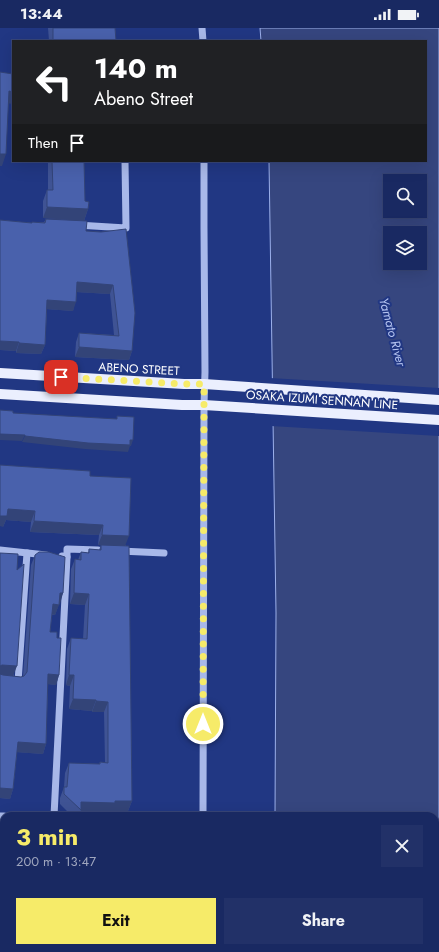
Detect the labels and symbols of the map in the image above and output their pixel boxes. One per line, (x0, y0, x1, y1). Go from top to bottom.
water label: Yamato River (374, 296, 411, 369)
street label: ABENO STREET (98, 358, 180, 380)
pin (44, 360, 78, 394)
street label: OSAKA IZUMI SENNAN LINE (245, 386, 399, 414)
position arrow (182, 703, 224, 745)

